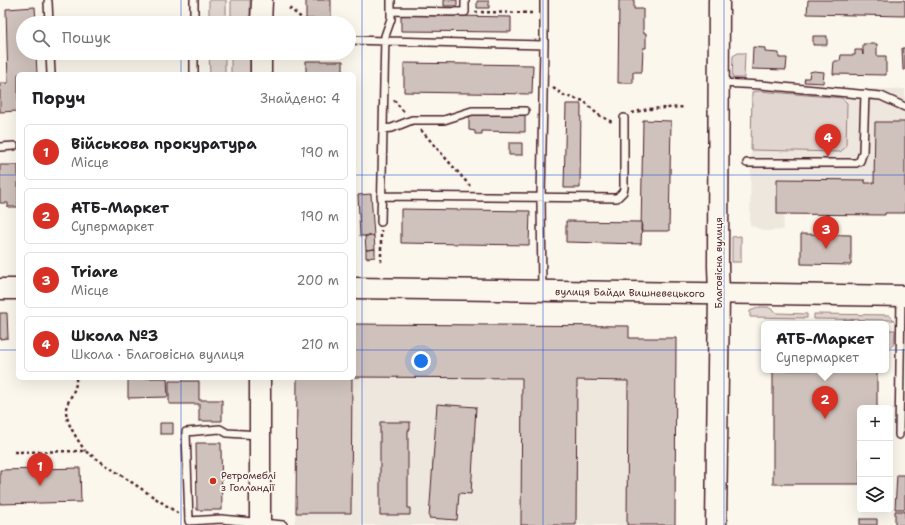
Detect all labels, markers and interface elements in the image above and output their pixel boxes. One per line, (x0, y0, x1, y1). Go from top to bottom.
search box (16, 16, 356, 60)
icon: search (30, 27, 52, 49)
text: Пошук (62, 28, 111, 48)
text: Поруч (32, 87, 85, 109)
text: Знайдено: 4 (260, 90, 340, 107)
pin: 4 (815, 124, 841, 157)
text: Військова прокуратура (71, 134, 257, 154)
text: 1 (43, 144, 49, 161)
text: 190 m (300, 144, 339, 161)
text: Місце (71, 154, 109, 171)
text: АТБ-Маркет (71, 198, 169, 218)
text: 2 (41, 208, 51, 225)
text: 190 m (300, 208, 339, 225)
pin: 3 (813, 216, 839, 249)
street label: Благовісна вулиця (712, 217, 725, 309)
text: Супермаркет (71, 218, 154, 235)
text: Triare (71, 262, 118, 282)
text: 3 (41, 272, 51, 289)
text: 200 m (297, 272, 339, 289)
text: Місце (71, 282, 109, 299)
street label: вулиця Байди Вишневецького (555, 284, 705, 300)
popup (761, 321, 889, 373)
text: Школа №3 (71, 326, 158, 346)
text: АТБ-Маркет (776, 329, 874, 349)
text: 4 (41, 336, 51, 353)
text: 210 m (301, 336, 339, 353)
text: Школа · Благовісна вулиця (71, 346, 244, 363)
text: Супермаркет (776, 349, 859, 366)
your location (411, 351, 431, 371)
pin: 2 (812, 386, 838, 419)
map controls (857, 405, 893, 513)
button: + (857, 405, 893, 441)
button: − (857, 441, 893, 477)
pin: 1 (27, 453, 53, 486)
place label: Ретромеблі з Голландії (221, 469, 276, 494)
marker: Ретромеблі з Голландії (208, 476, 218, 486)
button: layers (857, 477, 893, 513)

